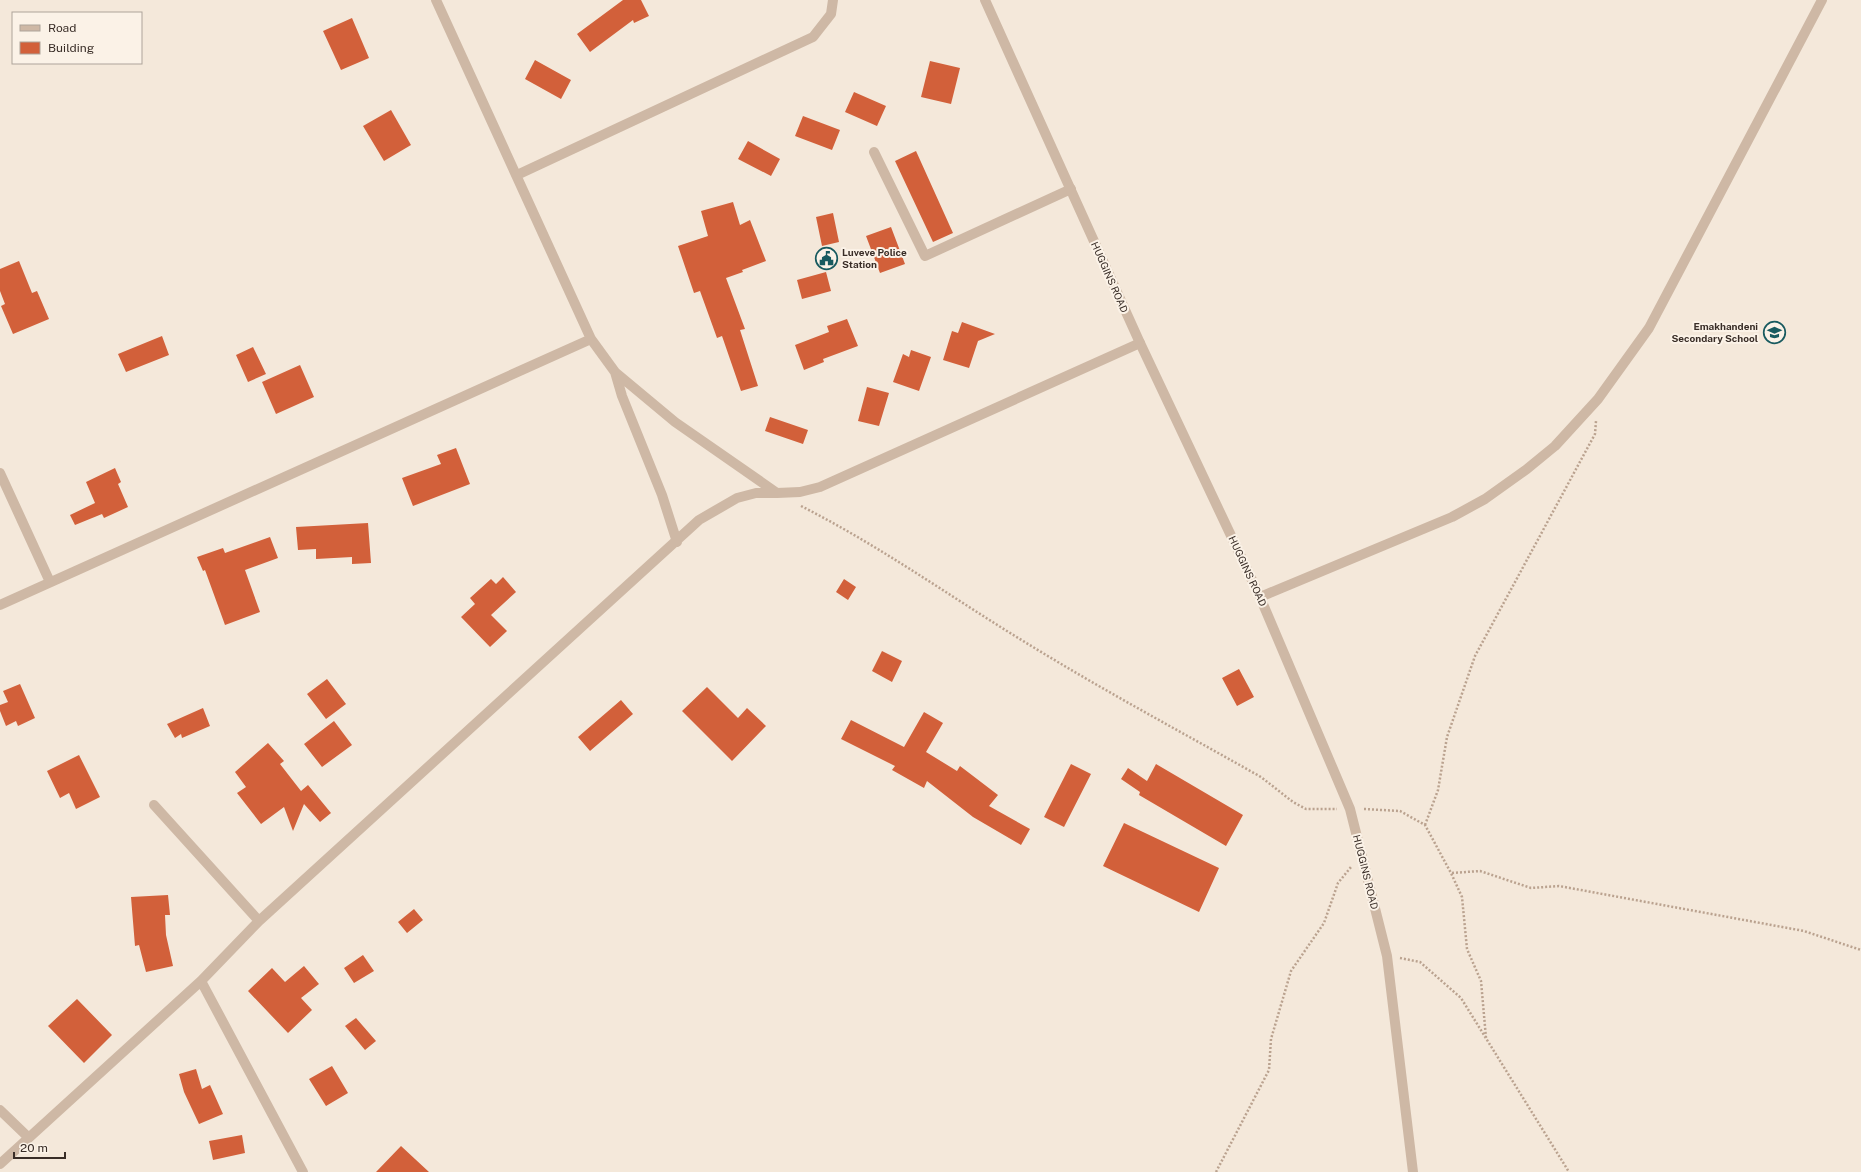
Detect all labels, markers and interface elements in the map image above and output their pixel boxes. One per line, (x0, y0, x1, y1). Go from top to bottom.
legend (12, 12, 142, 64)
text: Road (48, 21, 76, 35)
text: Building (48, 41, 94, 55)
street label: HUGGINS ROAD (1089, 240, 1131, 314)
public building icon: Luveve Police Station (814, 245, 840, 271)
place label: Luveve Police Station (842, 246, 907, 270)
school or university icon: Emakhandeni Secondary School (1761, 319, 1787, 345)
place label: Emakhandeni Secondary School (1671, 320, 1758, 344)
street label: HUGGINS ROAD (1226, 534, 1270, 608)
street label: HUGGINS ROAD (1351, 833, 1381, 911)
scale bar (14, 1134, 65, 1160)
text: 20 m (20, 1141, 48, 1155)

